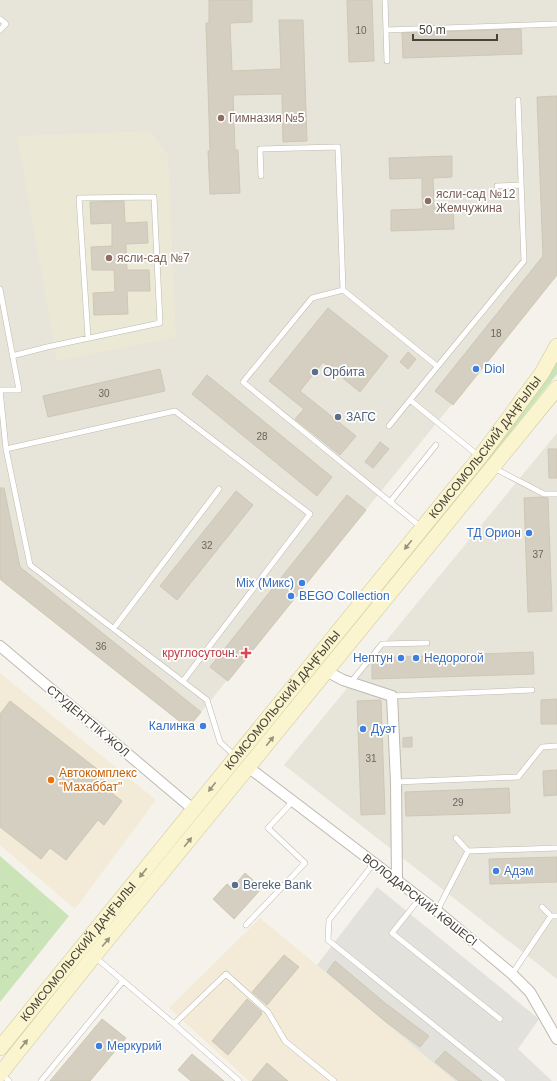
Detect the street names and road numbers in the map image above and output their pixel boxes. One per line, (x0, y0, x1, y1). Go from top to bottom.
street label: КОМСОМОЛЬСКИЙ ДАҢҒЫЛЫ (426, 374, 544, 521)
street label: КОМСОМОЛЬСКИЙ ДАҢҒЫЛЫ (222, 628, 343, 773)
street label: СТУДЕНТТІК ЖОЛ (44, 682, 132, 760)
street label: ВОЛОДАРСКИЙ КӨШЕСІ (360, 850, 481, 949)
street label: КОМСОМОЛЬСКИЙ ДАҢҒЫЛЫ (17, 879, 139, 1024)

